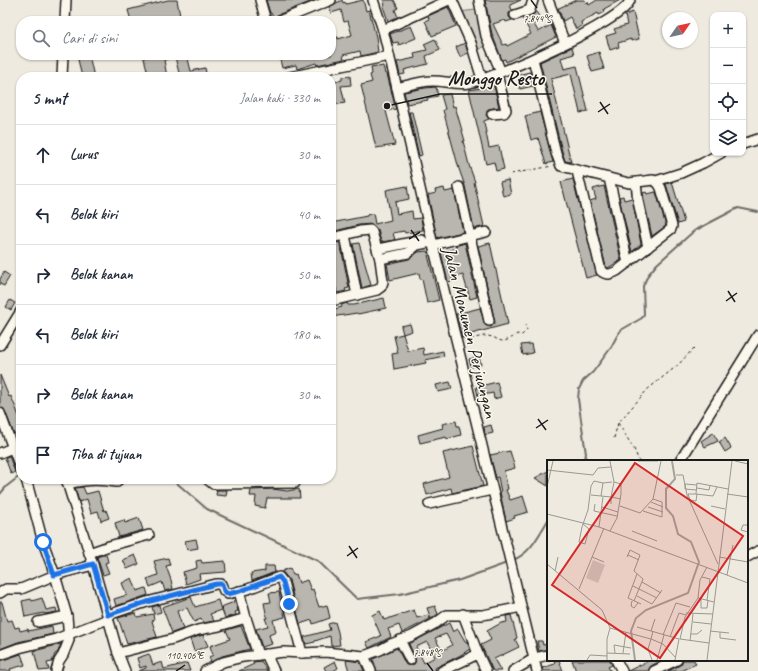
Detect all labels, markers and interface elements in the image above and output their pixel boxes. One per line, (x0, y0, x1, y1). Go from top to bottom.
text: 7.844°S (523, 12, 553, 25)
north arrow (662, 12, 698, 48)
map controls (710, 12, 746, 156)
button: + (710, 12, 746, 48)
search box (16, 16, 336, 60)
icon: search (30, 27, 52, 49)
text: Cari di sini (62, 29, 117, 48)
button: − (710, 48, 746, 84)
callout: Monggo Resto (440, 62, 552, 94)
text: Monggo Resto (448, 66, 546, 91)
button: locate (710, 84, 746, 120)
text: 5 mnt (32, 88, 67, 109)
text: Jalan kaki · 330 m (240, 90, 320, 106)
button: layers (710, 120, 746, 156)
icon: ahead (32, 144, 54, 166)
text: Lurus (70, 145, 98, 164)
text: 30 m (298, 147, 320, 163)
icon: left (32, 204, 54, 226)
text: Belok kiri (70, 205, 117, 224)
text: 40 m (298, 207, 320, 223)
street label: Jalan Monumen Perjuangan (437, 243, 503, 421)
icon: right (32, 264, 54, 286)
text: Belok kanan (70, 265, 133, 284)
text: 50 m (298, 267, 320, 283)
icon: left (32, 324, 54, 346)
text: Belok kiri (70, 325, 117, 344)
text: 180 m (292, 327, 320, 343)
icon: right (32, 384, 54, 406)
text: Belok kanan (70, 385, 133, 404)
text: 30 m (298, 387, 320, 403)
icon: arrive (32, 444, 54, 466)
text: Tiba di tujuan (70, 445, 141, 464)
inset map (547, 460, 748, 661)
route start (34, 533, 52, 551)
route end (280, 595, 298, 613)
text: 7.848°S (413, 646, 443, 659)
text: 110.406°E (166, 649, 205, 662)

